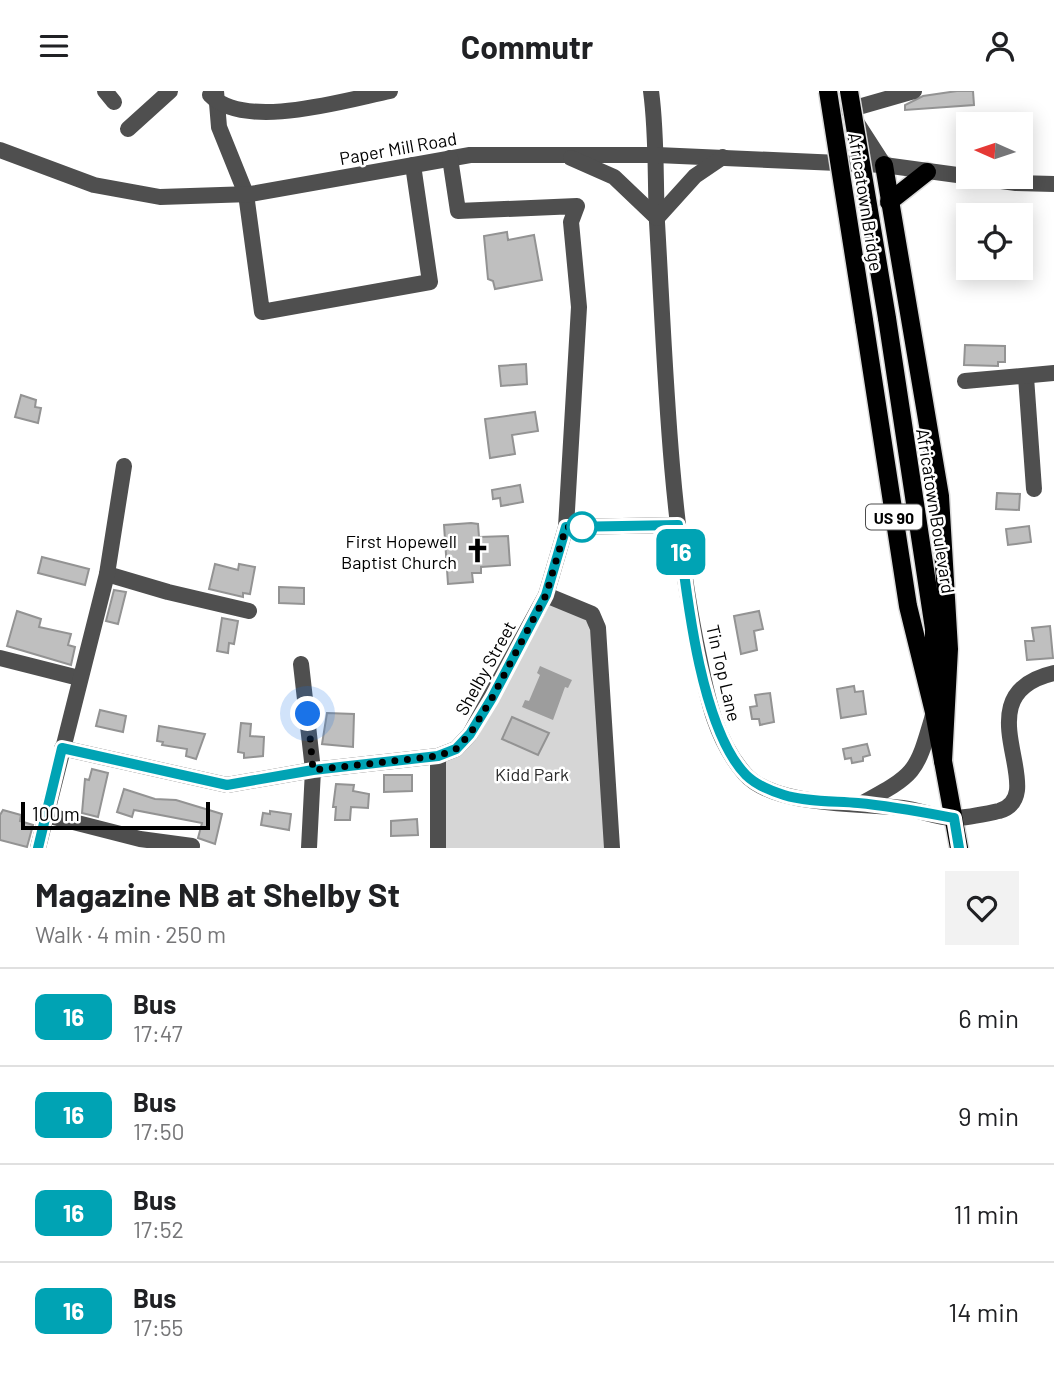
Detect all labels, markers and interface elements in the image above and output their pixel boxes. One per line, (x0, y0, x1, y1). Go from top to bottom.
icon: menu (35, 27, 73, 65)
text: Commutr (461, 27, 593, 65)
icon: person (981, 27, 1019, 65)
north arrow (956, 112, 1032, 189)
map controls (956, 112, 1033, 280)
street label: Paper Mill Road (338, 127, 458, 169)
street label: Africatown Bridge (844, 131, 888, 273)
button: locate (956, 203, 1033, 280)
street label: Africatown Boulevard (912, 427, 960, 595)
road number: US 90 (866, 505, 922, 529)
unlabelled marker (567, 512, 597, 542)
line badge: 16 (650, 529, 712, 575)
place label: First Hopewell Baptist Church (341, 530, 457, 573)
church icon: First Hopewell Baptist Church (463, 537, 491, 565)
text: 16 (670, 537, 692, 566)
street label: Shelby Street (450, 617, 520, 719)
street label: Tin Top Lane (702, 622, 746, 724)
your location (290, 696, 325, 731)
park label: Kidd Park (495, 763, 569, 785)
scale bar (21, 799, 210, 831)
text: 100 m (32, 802, 80, 825)
button: heart (945, 871, 1019, 945)
text: Magazine NB at Shelby St (35, 874, 400, 914)
text: Walk · 4 min · 250 m (35, 920, 226, 948)
text: Bus (133, 988, 176, 1019)
text: 16 (63, 1002, 84, 1031)
text: 6 min (958, 1002, 1019, 1033)
text: 17:47 (133, 1019, 183, 1047)
text: Bus (133, 1086, 176, 1117)
text: 16 (63, 1100, 84, 1129)
text: 9 min (958, 1100, 1019, 1131)
text: 17:50 (133, 1117, 185, 1145)
text: Bus (133, 1184, 176, 1215)
text: 16 (63, 1198, 84, 1227)
text: 11 min (953, 1198, 1019, 1229)
text: 17:52 (133, 1215, 184, 1243)
text: Bus (133, 1282, 176, 1313)
text: 16 (63, 1296, 84, 1325)
text: 14 min (948, 1296, 1019, 1327)
text: 17:55 (133, 1313, 183, 1341)

